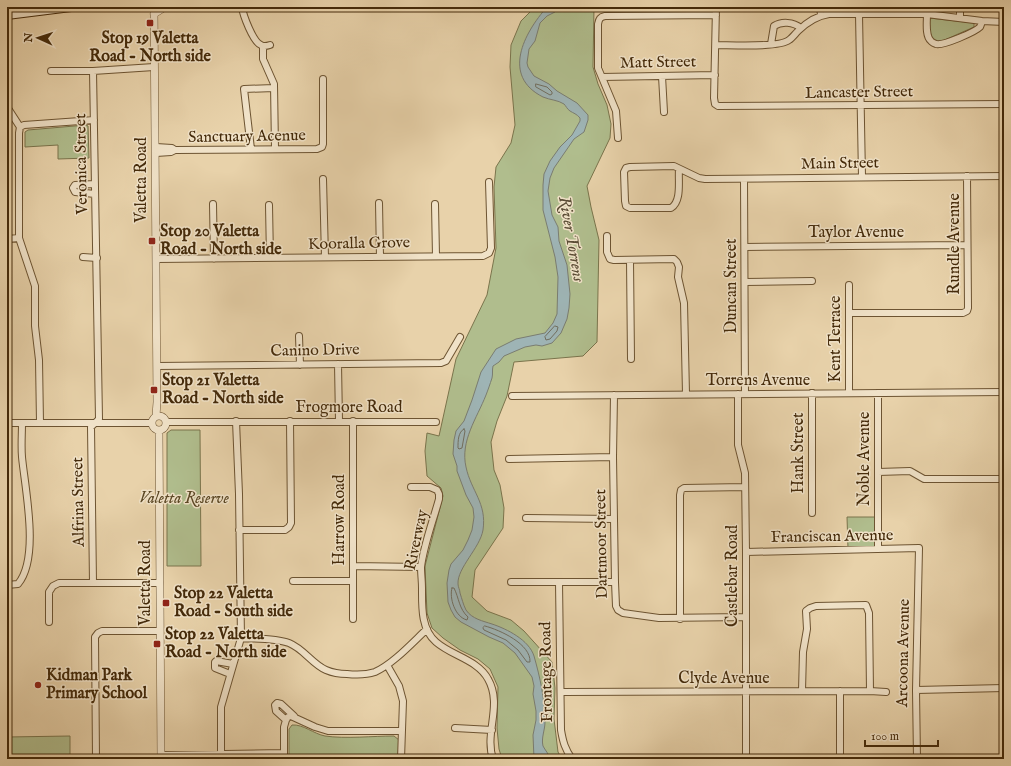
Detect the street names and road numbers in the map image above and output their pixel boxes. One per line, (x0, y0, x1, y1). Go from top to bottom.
street label: Matt Street (620, 52, 697, 74)
street label: Lancaster Street (805, 82, 914, 104)
street label: Veronica Street (71, 113, 93, 216)
street label: Sanctuary Acenue (188, 126, 306, 148)
street label: Valetta Road (132, 137, 152, 224)
street label: Main Street (801, 153, 880, 175)
street label: Rundle Avenue (945, 193, 965, 295)
street label: Taylor Avenue (808, 223, 904, 243)
street label: Kooralla Grove (308, 233, 410, 255)
street label: Duncan Street (722, 238, 742, 334)
street label: Kent Terrace (826, 296, 846, 382)
street label: Canino Drive (270, 340, 360, 362)
street label: Torrens Avenue (706, 371, 810, 391)
street label: Frogmore Road (296, 398, 403, 418)
street label: Hank Street (789, 412, 809, 493)
street label: Noble Avenue (855, 412, 875, 506)
street label: Alfrina Street (68, 456, 90, 548)
street label: Harrow Road (330, 474, 350, 566)
street label: Dartmoor Street (591, 488, 613, 599)
street label: Riverway (401, 508, 433, 572)
street label: Castlebar Road (723, 524, 743, 627)
street label: Franciscan Avenue (770, 526, 894, 548)
street label: Valetta Road (136, 540, 156, 627)
street label: Arcoona Avenue (893, 599, 915, 708)
street label: Frontage Road (536, 621, 558, 723)
street label: Clyde Avenue (678, 669, 770, 689)

